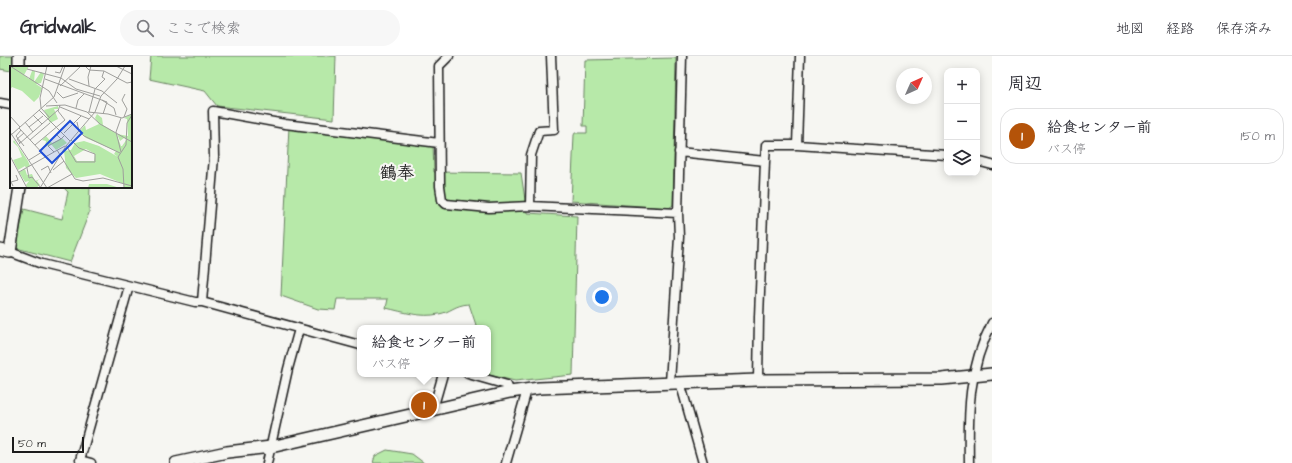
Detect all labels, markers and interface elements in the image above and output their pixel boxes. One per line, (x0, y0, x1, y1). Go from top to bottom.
search box (120, 10, 400, 46)
text: Gridwalk (20, 14, 96, 41)
icon: search (134, 17, 156, 39)
text: ここで検索 (166, 18, 241, 39)
text: 地図 (1116, 19, 1144, 39)
text: 経路 (1166, 19, 1194, 39)
text: 保存済み (1216, 19, 1272, 39)
inset map (10, 66, 132, 188)
north arrow (896, 68, 932, 104)
map controls (944, 68, 980, 176)
button: + (944, 68, 980, 104)
text: 周辺 (1008, 72, 1042, 96)
button: − (944, 104, 980, 140)
text: 給食センター前 (1047, 117, 1152, 138)
text: 1 (1021, 127, 1023, 145)
text: 150 m (1241, 127, 1275, 145)
button: layers (944, 140, 980, 176)
text: バス停 (1047, 140, 1086, 158)
district label: 鶴奉 (380, 161, 414, 185)
your location (592, 287, 612, 307)
popup (357, 325, 491, 377)
text: 給食センター前 (371, 332, 477, 353)
text: バス停 (371, 355, 411, 373)
pin: 1 (411, 390, 437, 420)
scale bar (12, 435, 84, 454)
text: 50 m (18, 436, 46, 451)

